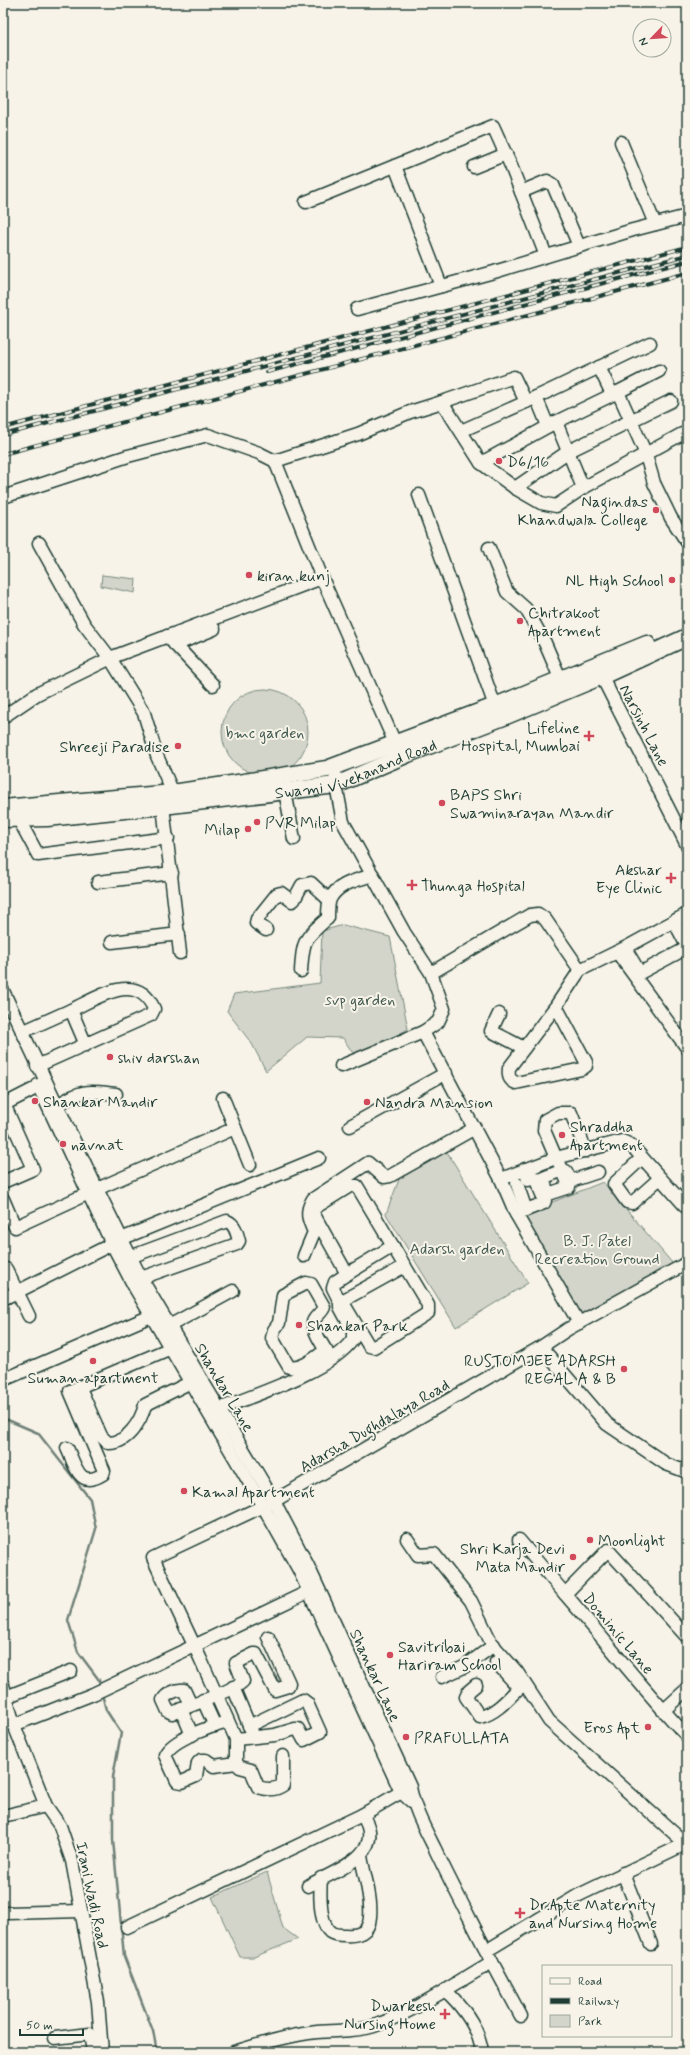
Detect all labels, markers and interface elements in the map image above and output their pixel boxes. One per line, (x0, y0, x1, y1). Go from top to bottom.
north arrow (632, 18, 672, 58)
text: N (636, 36, 652, 48)
place label: D6/16 (507, 452, 549, 473)
marker: D6/16 (494, 456, 504, 466)
place label: Nagindas Khandwala College (517, 492, 648, 531)
marker: Nagindas Khandwala College (651, 505, 661, 515)
place label: kiran kunj (257, 566, 330, 587)
marker: kiran kunj (244, 570, 254, 580)
place label: NL High School (565, 571, 664, 592)
marker: NL High School (667, 575, 677, 585)
place label: Chitrakoot Apartment (528, 603, 601, 643)
marker: Chitrakoot Apartment (515, 616, 525, 626)
street label: Narsinh Lane (614, 681, 673, 770)
place label: Lifeline Hospital, Mumbai (461, 718, 580, 757)
park label: bmc garden (226, 723, 304, 744)
marker: Lifeline Hospital, Mumbai (583, 730, 595, 742)
street label: Swami Vivekanand Road (274, 735, 440, 804)
place label: Shreeji Paradise (60, 737, 170, 758)
marker: Shreeji Paradise (173, 741, 183, 751)
place label: BAPS Shri Swaminarayan Mandir (450, 785, 614, 824)
marker: BAPS Shri Swaminarayan Mandir (437, 798, 447, 808)
place label: PVR Milap (265, 813, 336, 834)
marker: PVR Milap (252, 817, 262, 827)
place label: Milap (204, 820, 240, 841)
marker: Milap (243, 824, 253, 834)
place label: Akshar Eye Clinic (596, 860, 662, 899)
marker: Akshar Eye Clinic (665, 872, 677, 884)
place label: Thunga Hospital (421, 876, 525, 897)
marker: Thunga Hospital (406, 879, 418, 891)
park label: svp garden (325, 990, 395, 1011)
place label: shiv darshan (118, 1048, 200, 1069)
marker: shiv darshan (105, 1052, 115, 1062)
place label: Shankar Mandir (43, 1092, 158, 1113)
place label: Nandra Mansion (375, 1093, 493, 1114)
marker: Shankar Mandir (30, 1096, 40, 1106)
marker: Nandra Mansion (362, 1097, 372, 1107)
place label: Shraddha Apartment (570, 1117, 643, 1157)
marker: Shraddha Apartment (557, 1130, 567, 1140)
place label: navnat (71, 1135, 124, 1156)
marker: navnat (58, 1139, 68, 1149)
park label: B. J. Patel Recreation Ground (534, 1231, 660, 1270)
park label: Adarsh garden (409, 1239, 505, 1260)
place label: Shankar Park (307, 1316, 408, 1337)
marker: Shankar Park (294, 1320, 304, 1330)
street label: Shankar Lane (189, 1340, 258, 1436)
place label: RUSTOMJEE ADARSH REGAL A & B (464, 1351, 616, 1390)
marker: Suman apartment (88, 1356, 98, 1366)
marker: RUSTOMJEE ADARSH REGAL A & B (619, 1364, 629, 1374)
place label: Suman apartment (28, 1368, 159, 1389)
street label: Adarsha Dughdalaya Road (296, 1375, 454, 1479)
place label: Kamal Apartment (192, 1482, 315, 1504)
marker: Kamal Apartment (179, 1486, 189, 1496)
place label: Moonlight (598, 1531, 666, 1552)
marker: Moonlight (585, 1535, 595, 1545)
place label: Shri Karja Devi Mata Mandir (460, 1539, 566, 1578)
marker: Shri Karja Devi Mata Mandir (568, 1552, 578, 1562)
street label: Dominic Lane (578, 1589, 658, 1679)
street label: Shankar Lane (344, 1626, 405, 1725)
place label: Savitribai Hariram School (398, 1637, 502, 1676)
marker: Savitribai Hariram School (385, 1650, 395, 1660)
place label: Eros Apt (584, 1718, 641, 1740)
marker: Eros Apt (643, 1722, 653, 1732)
place label: PRAFULLATA (414, 1728, 509, 1749)
marker: PRAFULLATA (401, 1732, 411, 1742)
street label: Irani Wadi Road (70, 1840, 113, 1950)
place label: Dr.Apte Maternity and Nursing Home (529, 1895, 657, 1934)
marker: Dr.Apte Maternity and Nursing Home (514, 1907, 526, 1919)
legend (542, 1965, 672, 2037)
text: Road (578, 1974, 602, 1990)
text: Railway (578, 1994, 620, 2010)
place label: Dwarkesh Nursing Home (344, 1996, 436, 2036)
marker: Dwarkesh Nursing Home (439, 2008, 451, 2020)
scale bar (20, 2011, 83, 2037)
text: Park (578, 2014, 602, 2030)
text: 50 m (26, 2018, 53, 2034)

